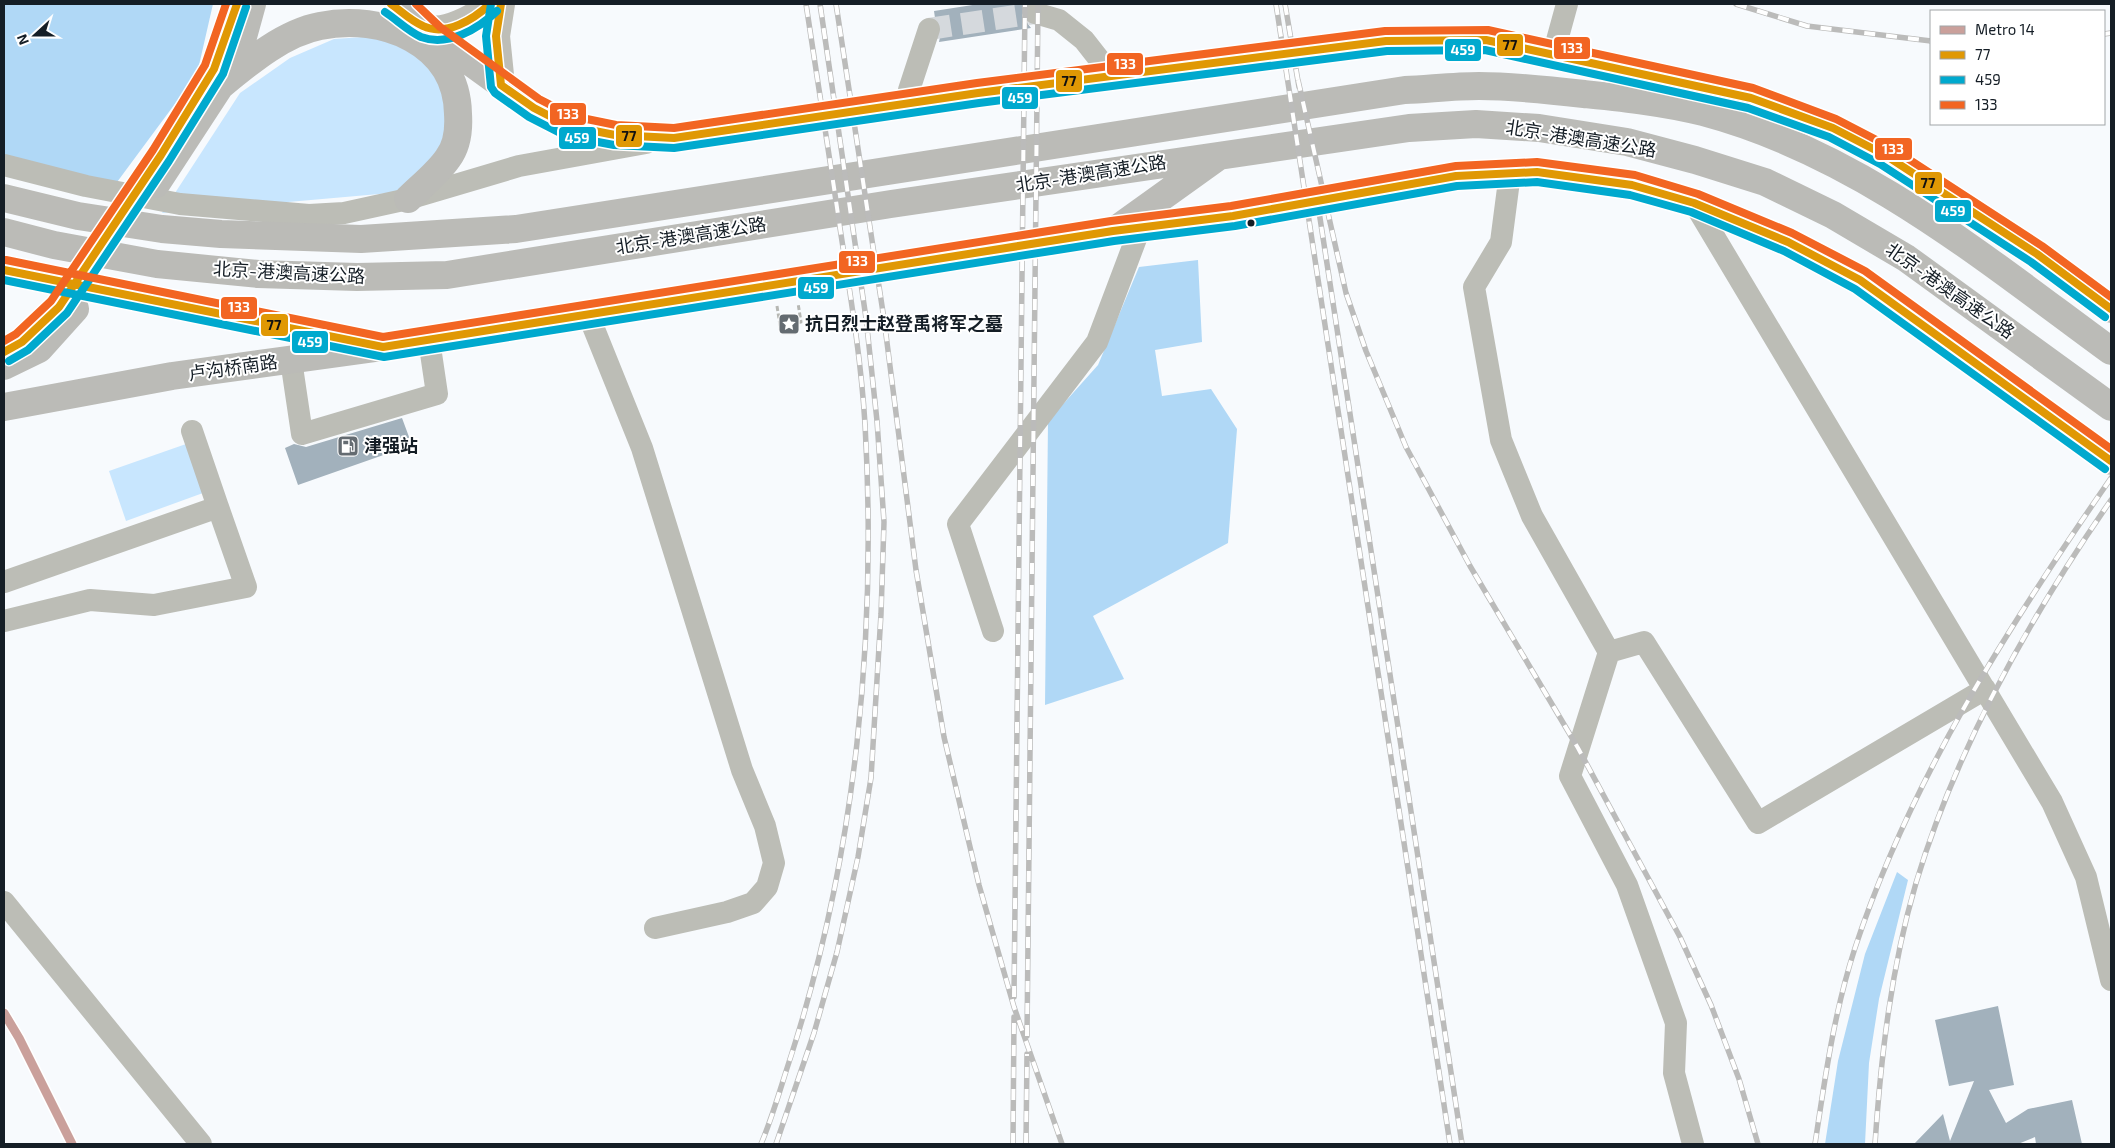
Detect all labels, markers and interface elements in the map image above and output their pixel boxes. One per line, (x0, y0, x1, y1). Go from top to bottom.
north arrow (10, 10, 60, 60)
legend (1930, 10, 2105, 125)
text: Metro 14 (1975, 20, 2035, 38)
text: N (13, 32, 32, 48)
line badge: 77 (1496, 33, 1524, 57)
text: 77 (1503, 36, 1518, 53)
line badge: 133 (1553, 36, 1591, 60)
line badge: 459 (1444, 38, 1482, 62)
text: 133 (1561, 39, 1583, 56)
text: 459 (1451, 41, 1475, 58)
text: 77 (1975, 45, 1991, 63)
line badge: 133 (1106, 52, 1144, 76)
text: 133 (1114, 55, 1136, 72)
line badge: 77 (1055, 69, 1083, 93)
text: 459 (1975, 70, 2001, 88)
text: 77 (1062, 72, 1077, 89)
line badge: 459 (1001, 86, 1039, 110)
text: 459 (1008, 89, 1032, 106)
text: 133 (1975, 95, 1998, 113)
line badge: 133 (549, 102, 587, 126)
text: 133 (557, 105, 579, 122)
street label: 北京-港澳高速公路 (1504, 115, 1658, 161)
line badge: 77 (615, 124, 643, 148)
line badge: 459 (558, 126, 597, 150)
text: 77 (622, 127, 637, 144)
text: 459 (565, 129, 589, 146)
line badge: 133 (1874, 137, 1913, 161)
text: 133 (1882, 140, 1904, 157)
street label: 北京-港澳高速公路 (1014, 150, 1168, 196)
line badge: 77 (1914, 171, 1943, 195)
text: 77 (1921, 174, 1936, 191)
line badge: 459 (1934, 199, 1972, 223)
text: 459 (1941, 202, 1965, 219)
street label: 北京-港澳高速公路 (614, 212, 768, 258)
unlabelled marker (1246, 218, 1256, 228)
street label: 北京-港澳高速公路 (1882, 238, 2019, 343)
line badge: 133 (838, 250, 876, 274)
text: 133 (846, 252, 868, 269)
street label: 北京-港澳高速公路 (213, 257, 366, 287)
line badge: 459 (797, 276, 835, 300)
text: 459 (804, 279, 828, 296)
line badge: 133 (220, 296, 258, 320)
text: 133 (228, 298, 250, 315)
place icon: 抗日烈士赵登禹将军之墓 (777, 312, 801, 336)
place label: 抗日烈士赵登禹将军之墓 (805, 312, 1003, 334)
line badge: 77 (260, 313, 289, 337)
text: 77 (267, 316, 282, 333)
line badge: 459 (291, 330, 329, 354)
text: 459 (298, 333, 322, 350)
street label: 卢沟桥南路 (187, 350, 279, 384)
fuel station icon: 津强站 (336, 434, 360, 458)
place label: 津强站 (364, 434, 418, 456)

